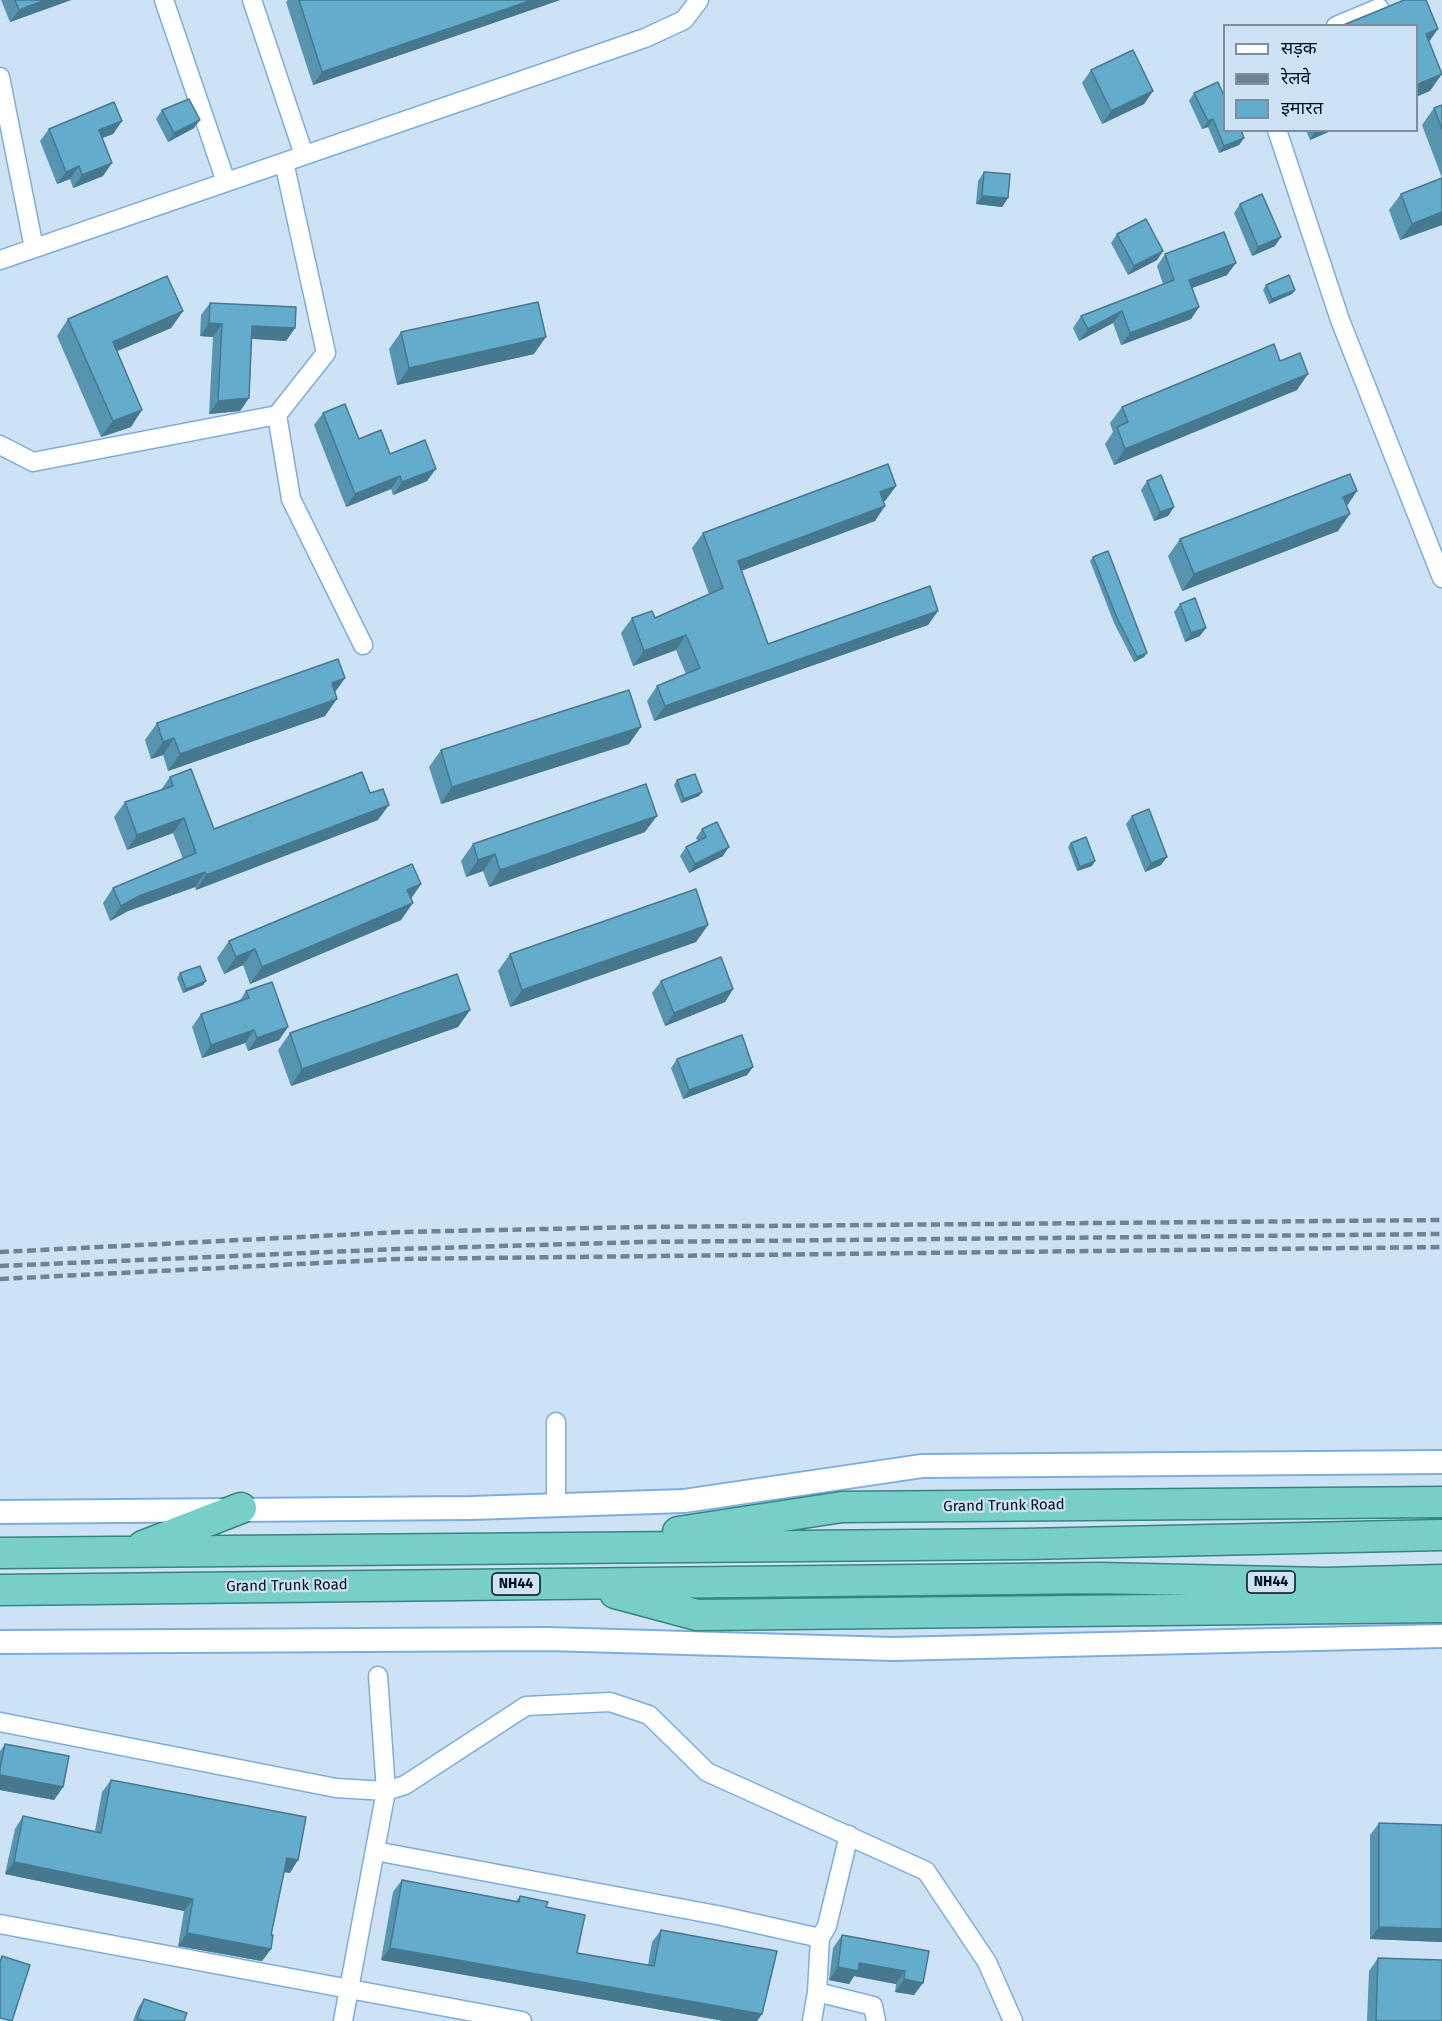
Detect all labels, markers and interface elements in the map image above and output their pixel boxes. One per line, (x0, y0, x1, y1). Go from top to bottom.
legend (1223, 24, 1418, 132)
text: सड़क (1281, 37, 1317, 59)
text: रेलवे (1281, 67, 1311, 89)
text: इमारत (1281, 97, 1323, 119)
street label: Grand Trunk Road (943, 1496, 1065, 1516)
road number: NH44 (1247, 1571, 1295, 1593)
road number: NH44 (492, 1573, 540, 1595)
street label: Grand Trunk Road (226, 1576, 348, 1596)

